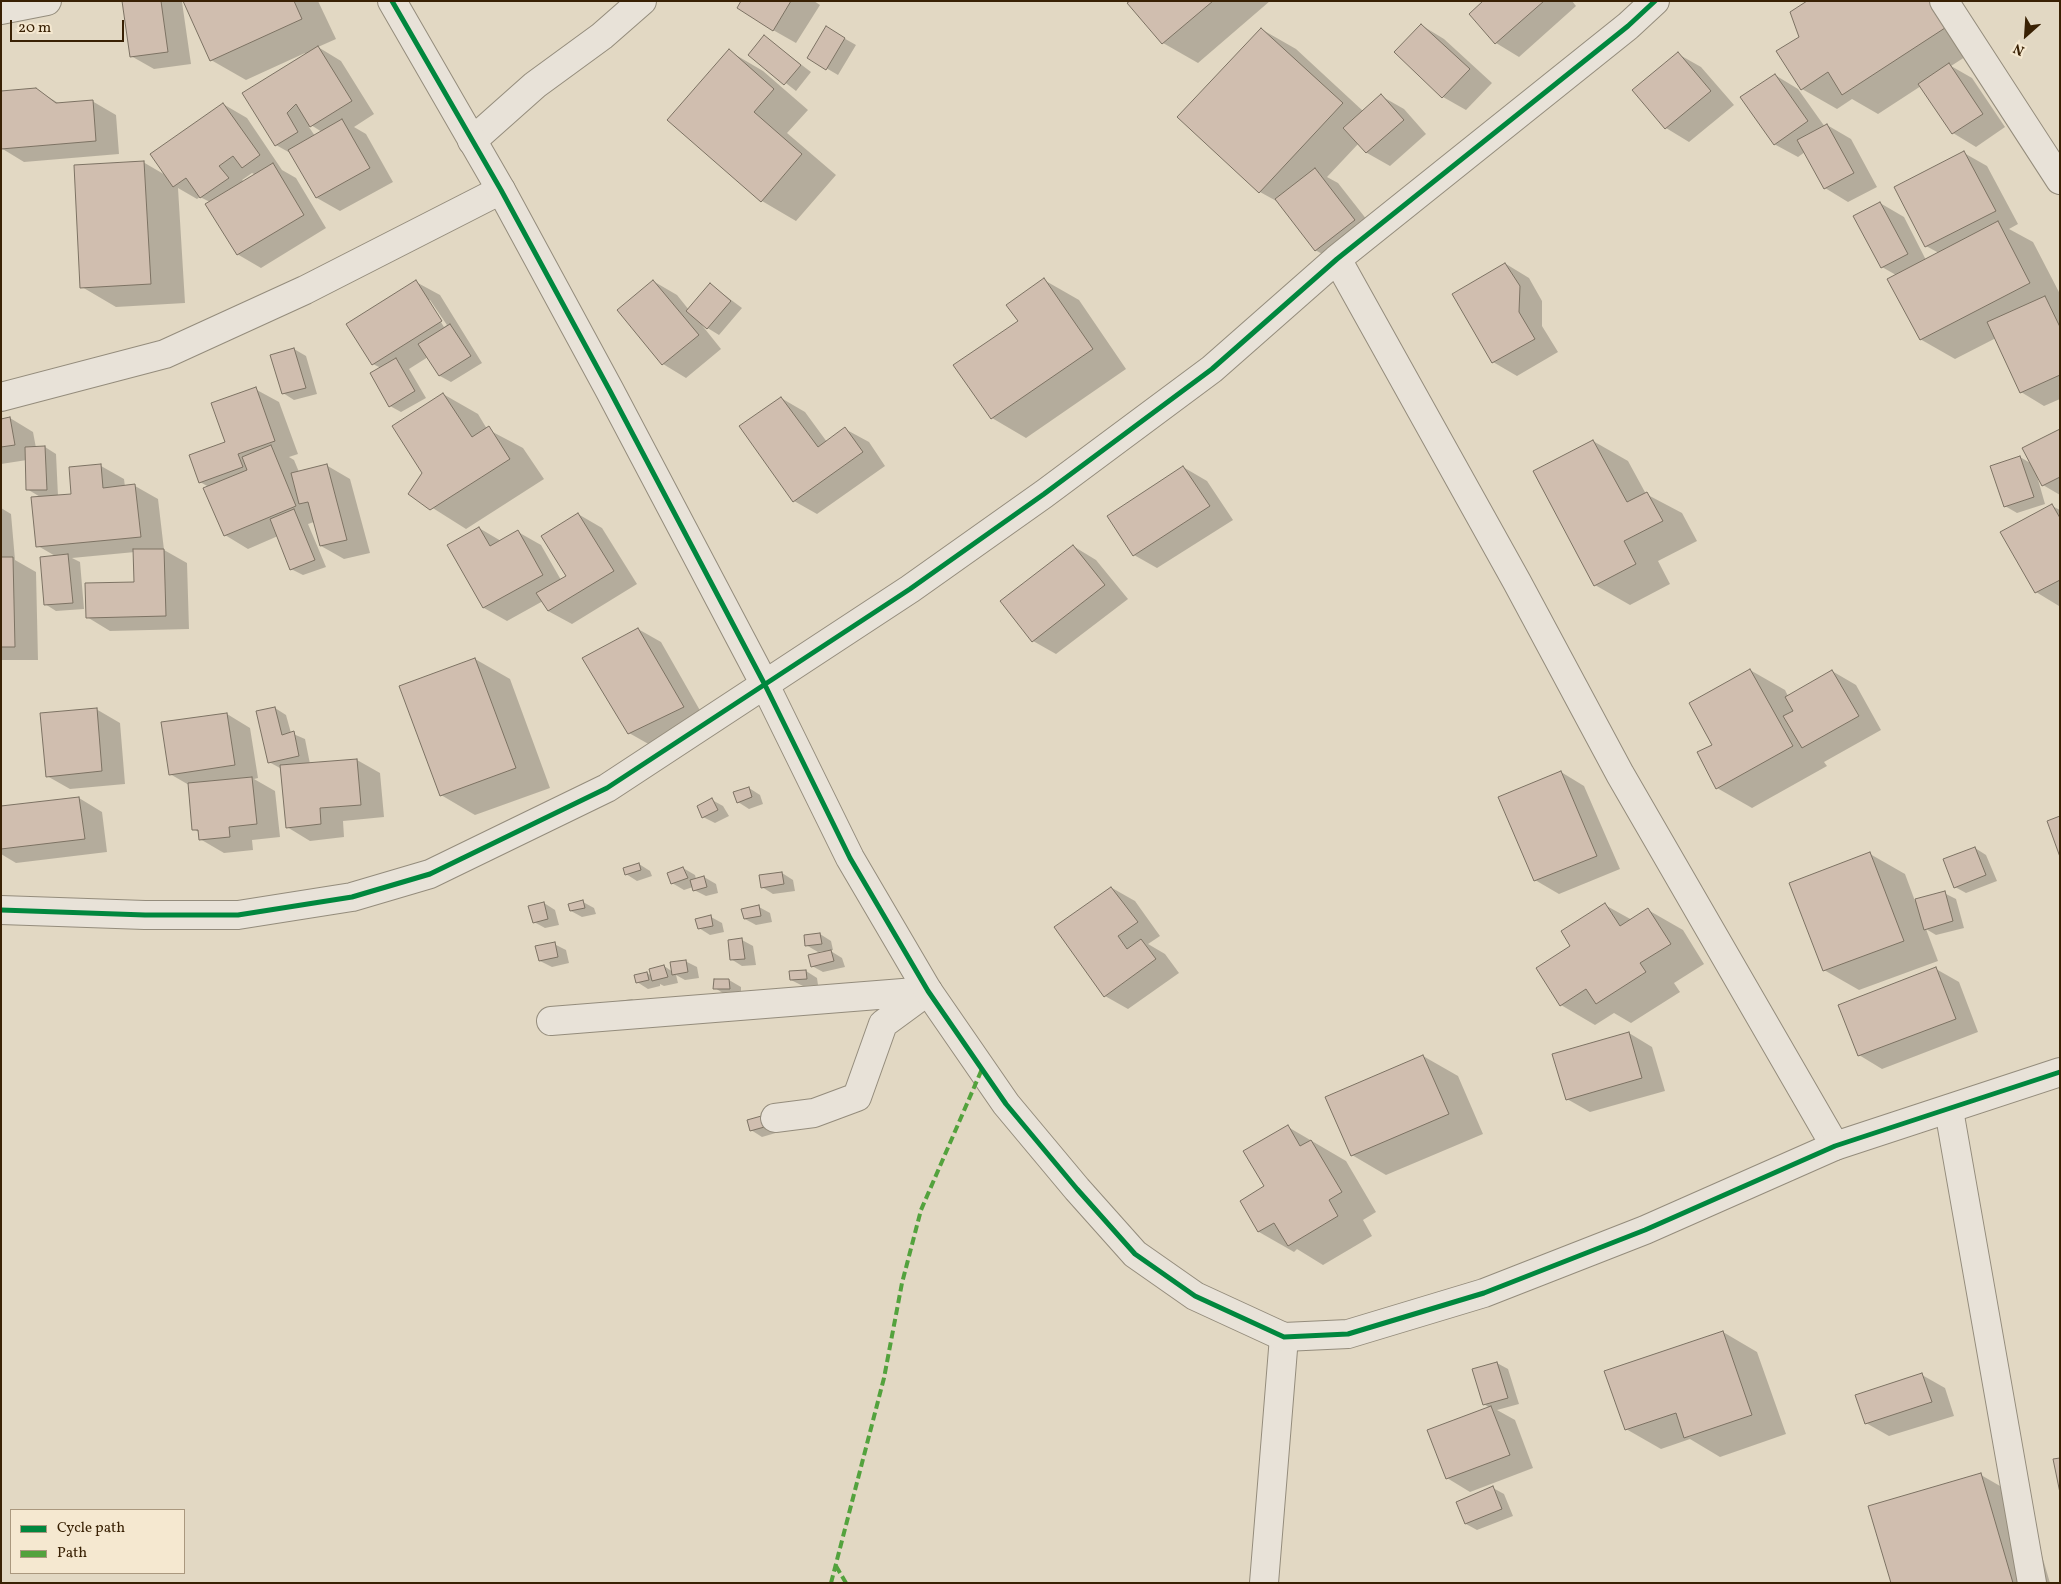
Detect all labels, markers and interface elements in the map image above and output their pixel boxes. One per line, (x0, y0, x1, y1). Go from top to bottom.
scale bar (12, 10, 126, 42)
north arrow (2001, 10, 2051, 60)
text: 20 m (18, 18, 51, 39)
text: N (2010, 38, 2028, 60)
legend (10, 1509, 185, 1574)
text: Cycle path (57, 1518, 125, 1539)
text: Path (57, 1543, 87, 1564)

